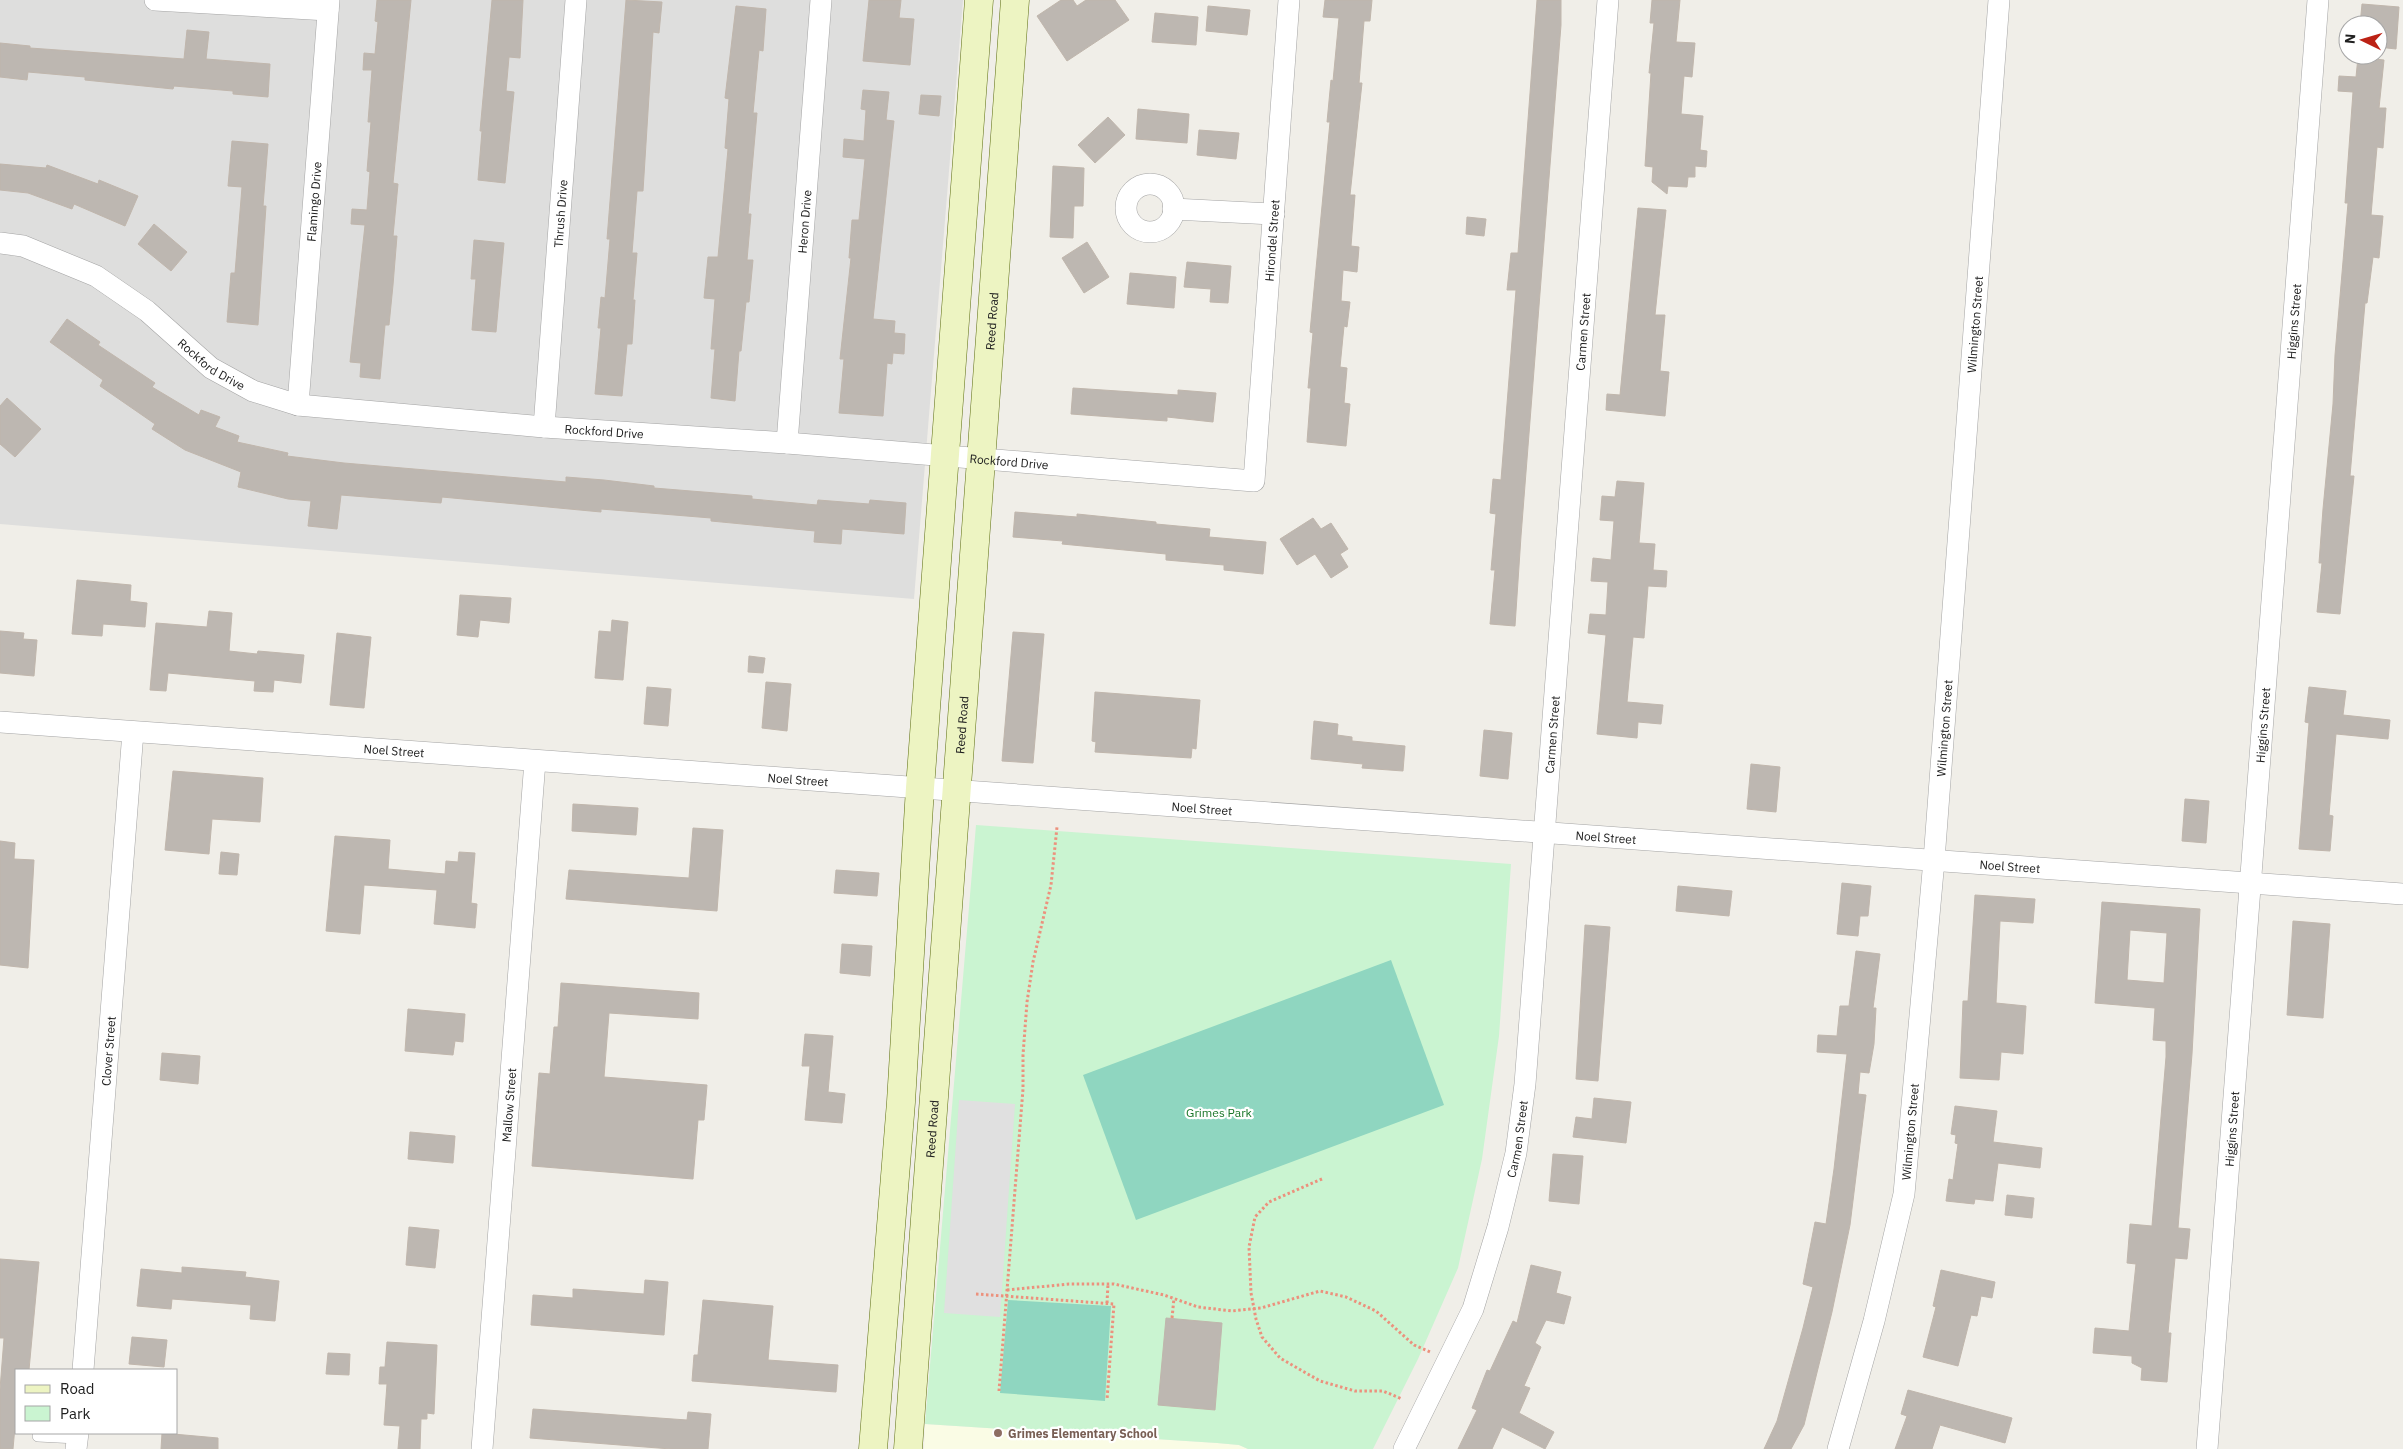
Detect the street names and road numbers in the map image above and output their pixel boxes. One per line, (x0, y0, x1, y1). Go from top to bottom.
street label: Flamingo Drive (303, 161, 324, 242)
street label: Thrush Drive (550, 179, 570, 248)
street label: Heron Drive (794, 189, 814, 254)
street label: Hirondel Street (1261, 199, 1282, 282)
street label: Wilmington Street (1963, 275, 1986, 373)
street label: Higgins Street (2283, 283, 2304, 360)
street label: Reed Road (982, 292, 1001, 351)
street label: Carmen Street (1572, 292, 1593, 371)
street label: Rockford Drive (175, 335, 248, 393)
street label: Rockford Drive (564, 421, 645, 441)
street label: Rockford Drive (969, 450, 1050, 472)
street label: Wilmington Street (1933, 679, 1955, 777)
street label: Higgins Street (2252, 687, 2273, 763)
street label: Reed Road (952, 695, 971, 755)
street label: Carmen Street (1541, 695, 1562, 774)
street label: Noel Street (363, 741, 425, 760)
street label: Noel Street (767, 769, 829, 789)
street label: Noel Street (1171, 798, 1233, 818)
street label: Noel Street (1575, 827, 1637, 847)
street label: Noel Street (1979, 856, 2041, 876)
street label: Clover Street (98, 1016, 118, 1086)
street label: Mallow Street (498, 1067, 519, 1143)
street label: Wilmington Street (1898, 1083, 1921, 1181)
street label: Higgins Street (2221, 1091, 2242, 1167)
street label: Reed Road (922, 1099, 941, 1158)
street label: Carmen Street (1503, 1099, 1530, 1179)

